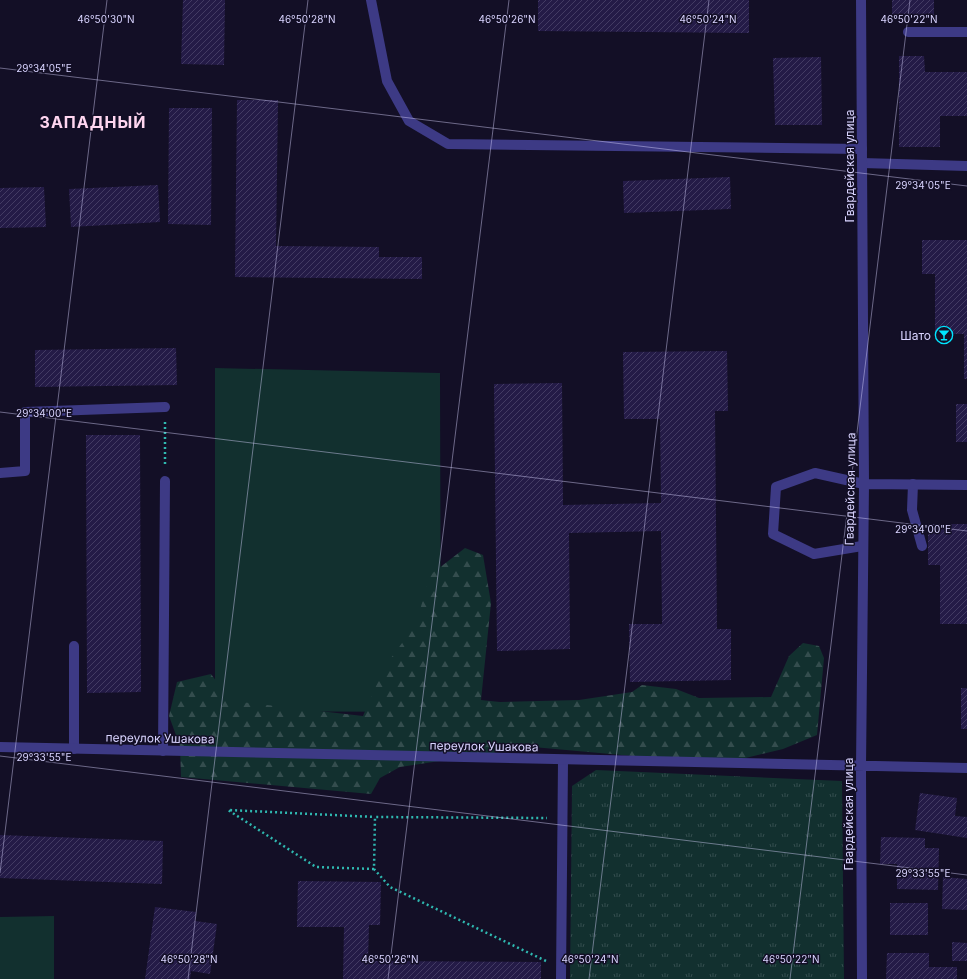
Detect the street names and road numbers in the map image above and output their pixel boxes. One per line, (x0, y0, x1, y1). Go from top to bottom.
street label: Гвардейская улица (842, 110, 857, 222)
street label: Гвардейская улица (842, 432, 858, 546)
street label: переулок Ушакова (105, 730, 215, 746)
street label: переулок Ушакова (429, 738, 539, 754)
street label: Гвардейская улица (841, 758, 856, 870)

